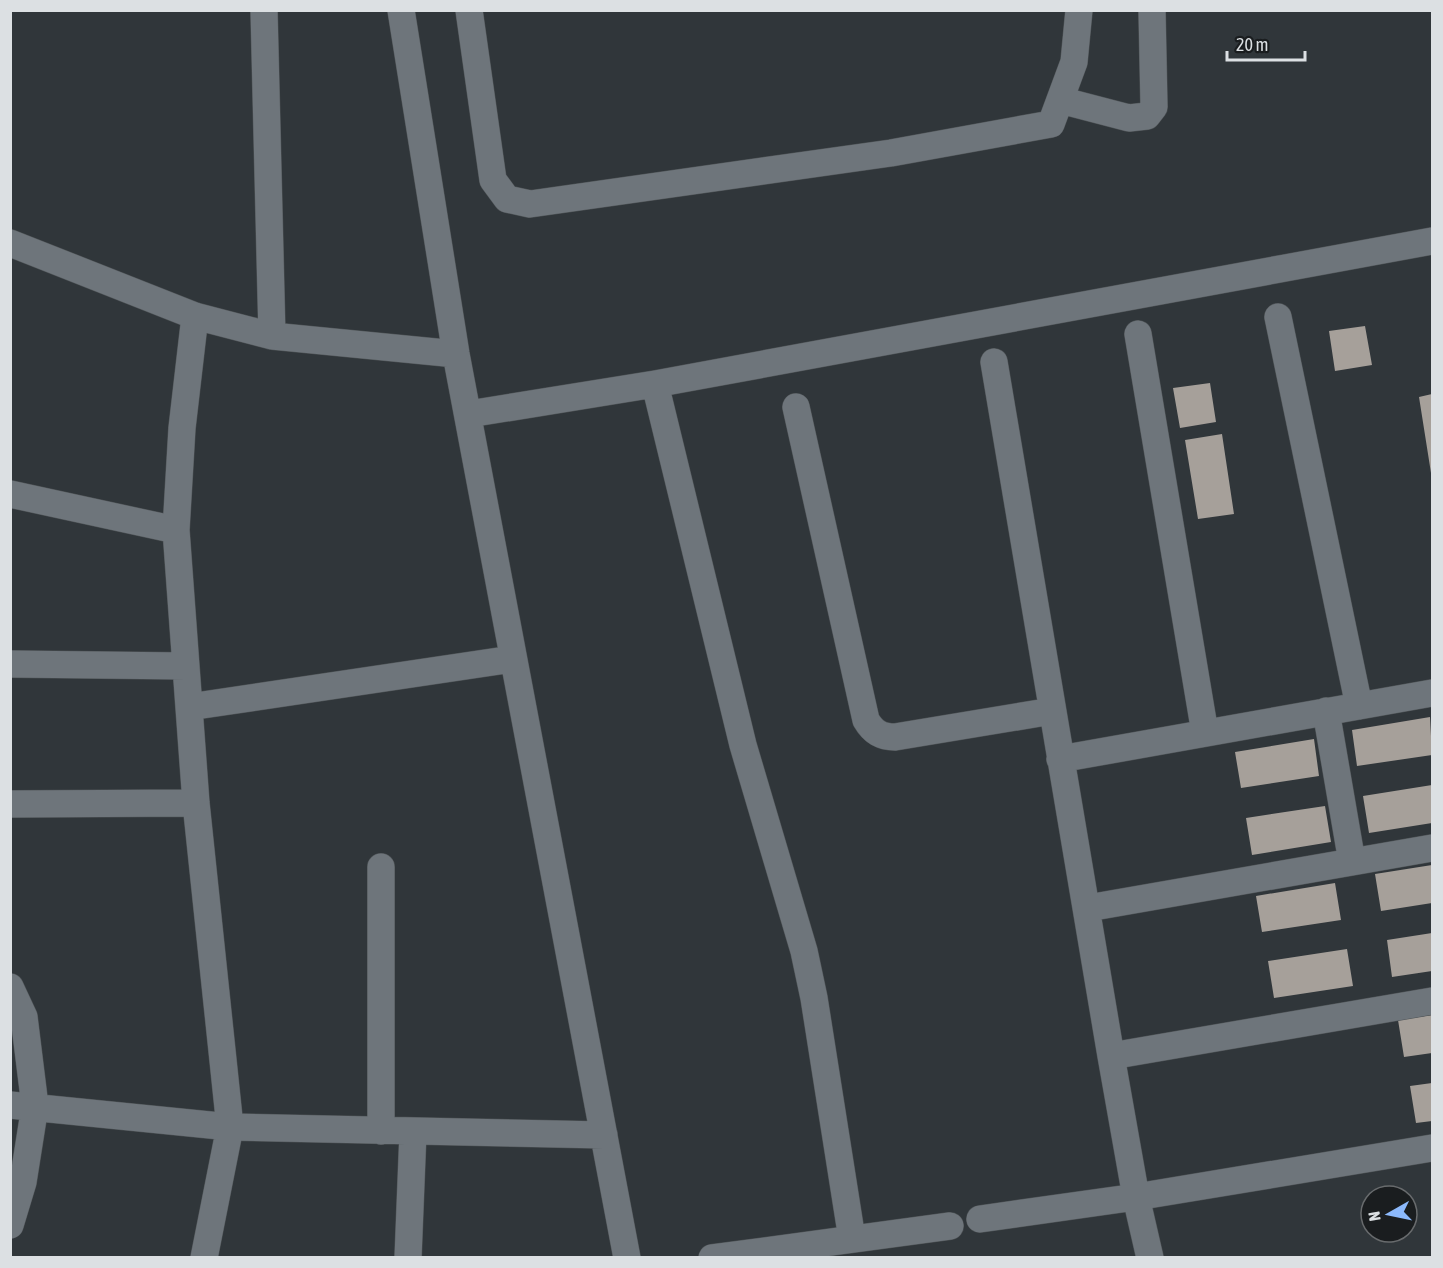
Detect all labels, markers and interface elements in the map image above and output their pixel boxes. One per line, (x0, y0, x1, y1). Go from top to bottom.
scale bar (1227, 24, 1305, 62)
text: 20 m (1236, 34, 1268, 55)
north arrow (1359, 1184, 1419, 1244)
text: N (1365, 1210, 1384, 1222)

